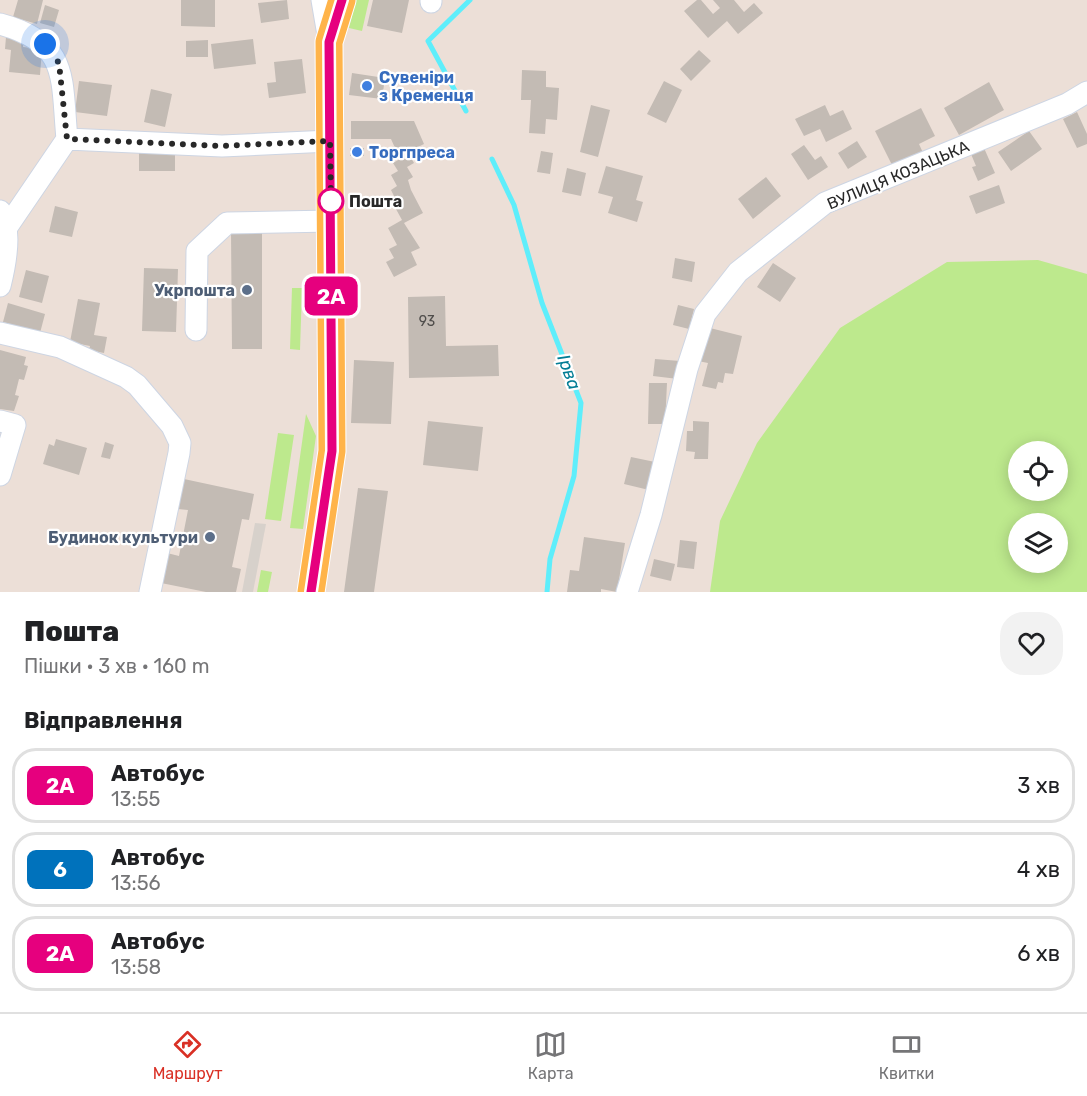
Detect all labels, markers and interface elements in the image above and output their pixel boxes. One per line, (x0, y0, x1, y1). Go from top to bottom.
your location (30, 29, 60, 59)
place label: Сувеніри з Кременця (379, 68, 474, 105)
marker: Сувеніри з Кременця (360, 79, 374, 93)
street label: ВУЛИЦЯ КОЗАЦЬКА (824, 136, 972, 214)
place label: Торгпреса (369, 143, 455, 162)
marker: Торгпреса (350, 145, 364, 159)
marker: Пошта (318, 188, 344, 214)
place label: Пошта (349, 192, 402, 211)
line badge: 2A (304, 276, 358, 316)
place label: Укрпошта (154, 281, 235, 300)
marker: Укрпошта (240, 283, 254, 297)
text: 2A (317, 284, 345, 309)
house number: 93 (419, 313, 435, 330)
water label: Ірва (552, 351, 586, 393)
map controls (1008, 441, 1068, 573)
button: locate (1008, 441, 1068, 501)
button: layers (1008, 513, 1068, 573)
place label: Будинок культури (48, 528, 198, 547)
marker: Будинок культури (203, 530, 217, 544)
button: heart (1000, 612, 1063, 675)
text: Пошта (24, 615, 119, 648)
text: Пішки · 3 хв · 160 m (24, 654, 209, 678)
text: Відправлення (24, 707, 182, 734)
text: Автобус (111, 760, 205, 787)
text: 3 хв (1017, 772, 1060, 799)
text: 2A (46, 773, 74, 798)
text: 13:55 (111, 787, 160, 811)
text: Автобус (111, 844, 205, 871)
text: 4 хв (1017, 856, 1060, 883)
text: 6 (53, 857, 67, 882)
text: 13:56 (111, 871, 161, 895)
text: Автобус (111, 928, 205, 955)
text: 6 хв (1017, 940, 1060, 967)
text: 2A (46, 941, 74, 966)
text: 13:58 (111, 955, 161, 979)
tab: Маршрут (153, 1028, 223, 1083)
tab: Карта (528, 1028, 573, 1083)
tab: Квитки (879, 1028, 934, 1083)

